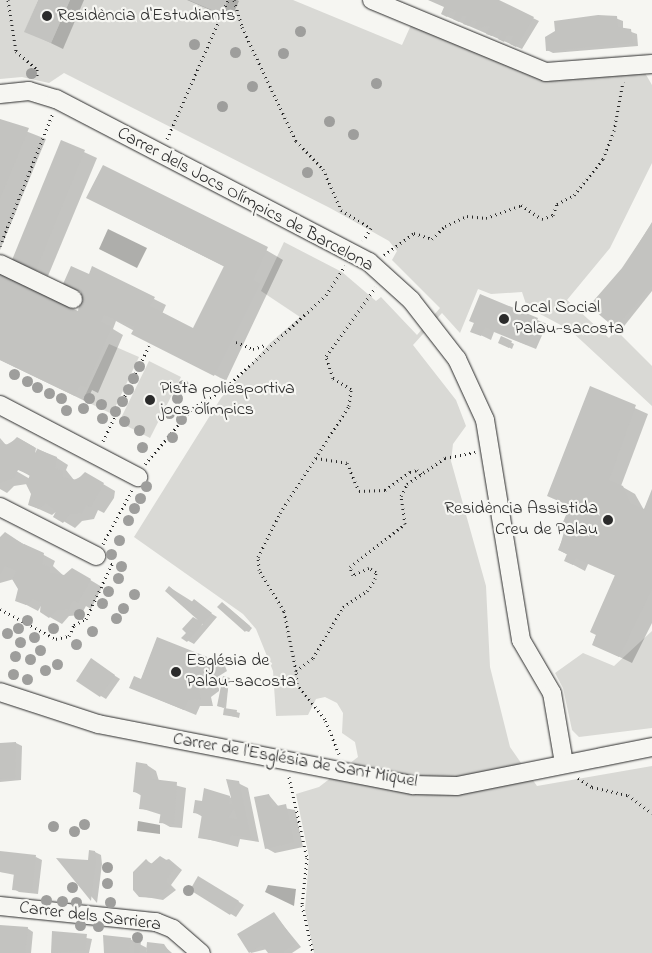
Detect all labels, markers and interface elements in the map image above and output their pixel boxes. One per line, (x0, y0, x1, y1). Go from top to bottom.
place label: Residència d'Estudiants (57, 5, 235, 27)
marker: Residència d'Estudiants (41, 10, 53, 22)
street label: Carrer dels Jocs Olímpics de Barcelona (113, 123, 377, 277)
place label: Local Social Palau-sacosta (514, 298, 624, 340)
marker: Local Social Palau-sacosta (498, 313, 510, 325)
place label: Pista poliesportiva jocs olímpics (160, 379, 295, 422)
marker: Pista poliesportiva jocs olímpics (144, 394, 156, 406)
place label: Residència Assistida Creu de Palau (444, 499, 598, 542)
marker: Residència Assistida Creu de Palau (602, 514, 614, 526)
place label: Església de Palau-sacosta (186, 651, 296, 694)
marker: Església de Palau-sacosta (170, 666, 182, 678)
street label: Carrer de l'Església de Sant Miquel (171, 729, 419, 793)
street label: Carrer dels Sarriera (18, 898, 162, 936)

